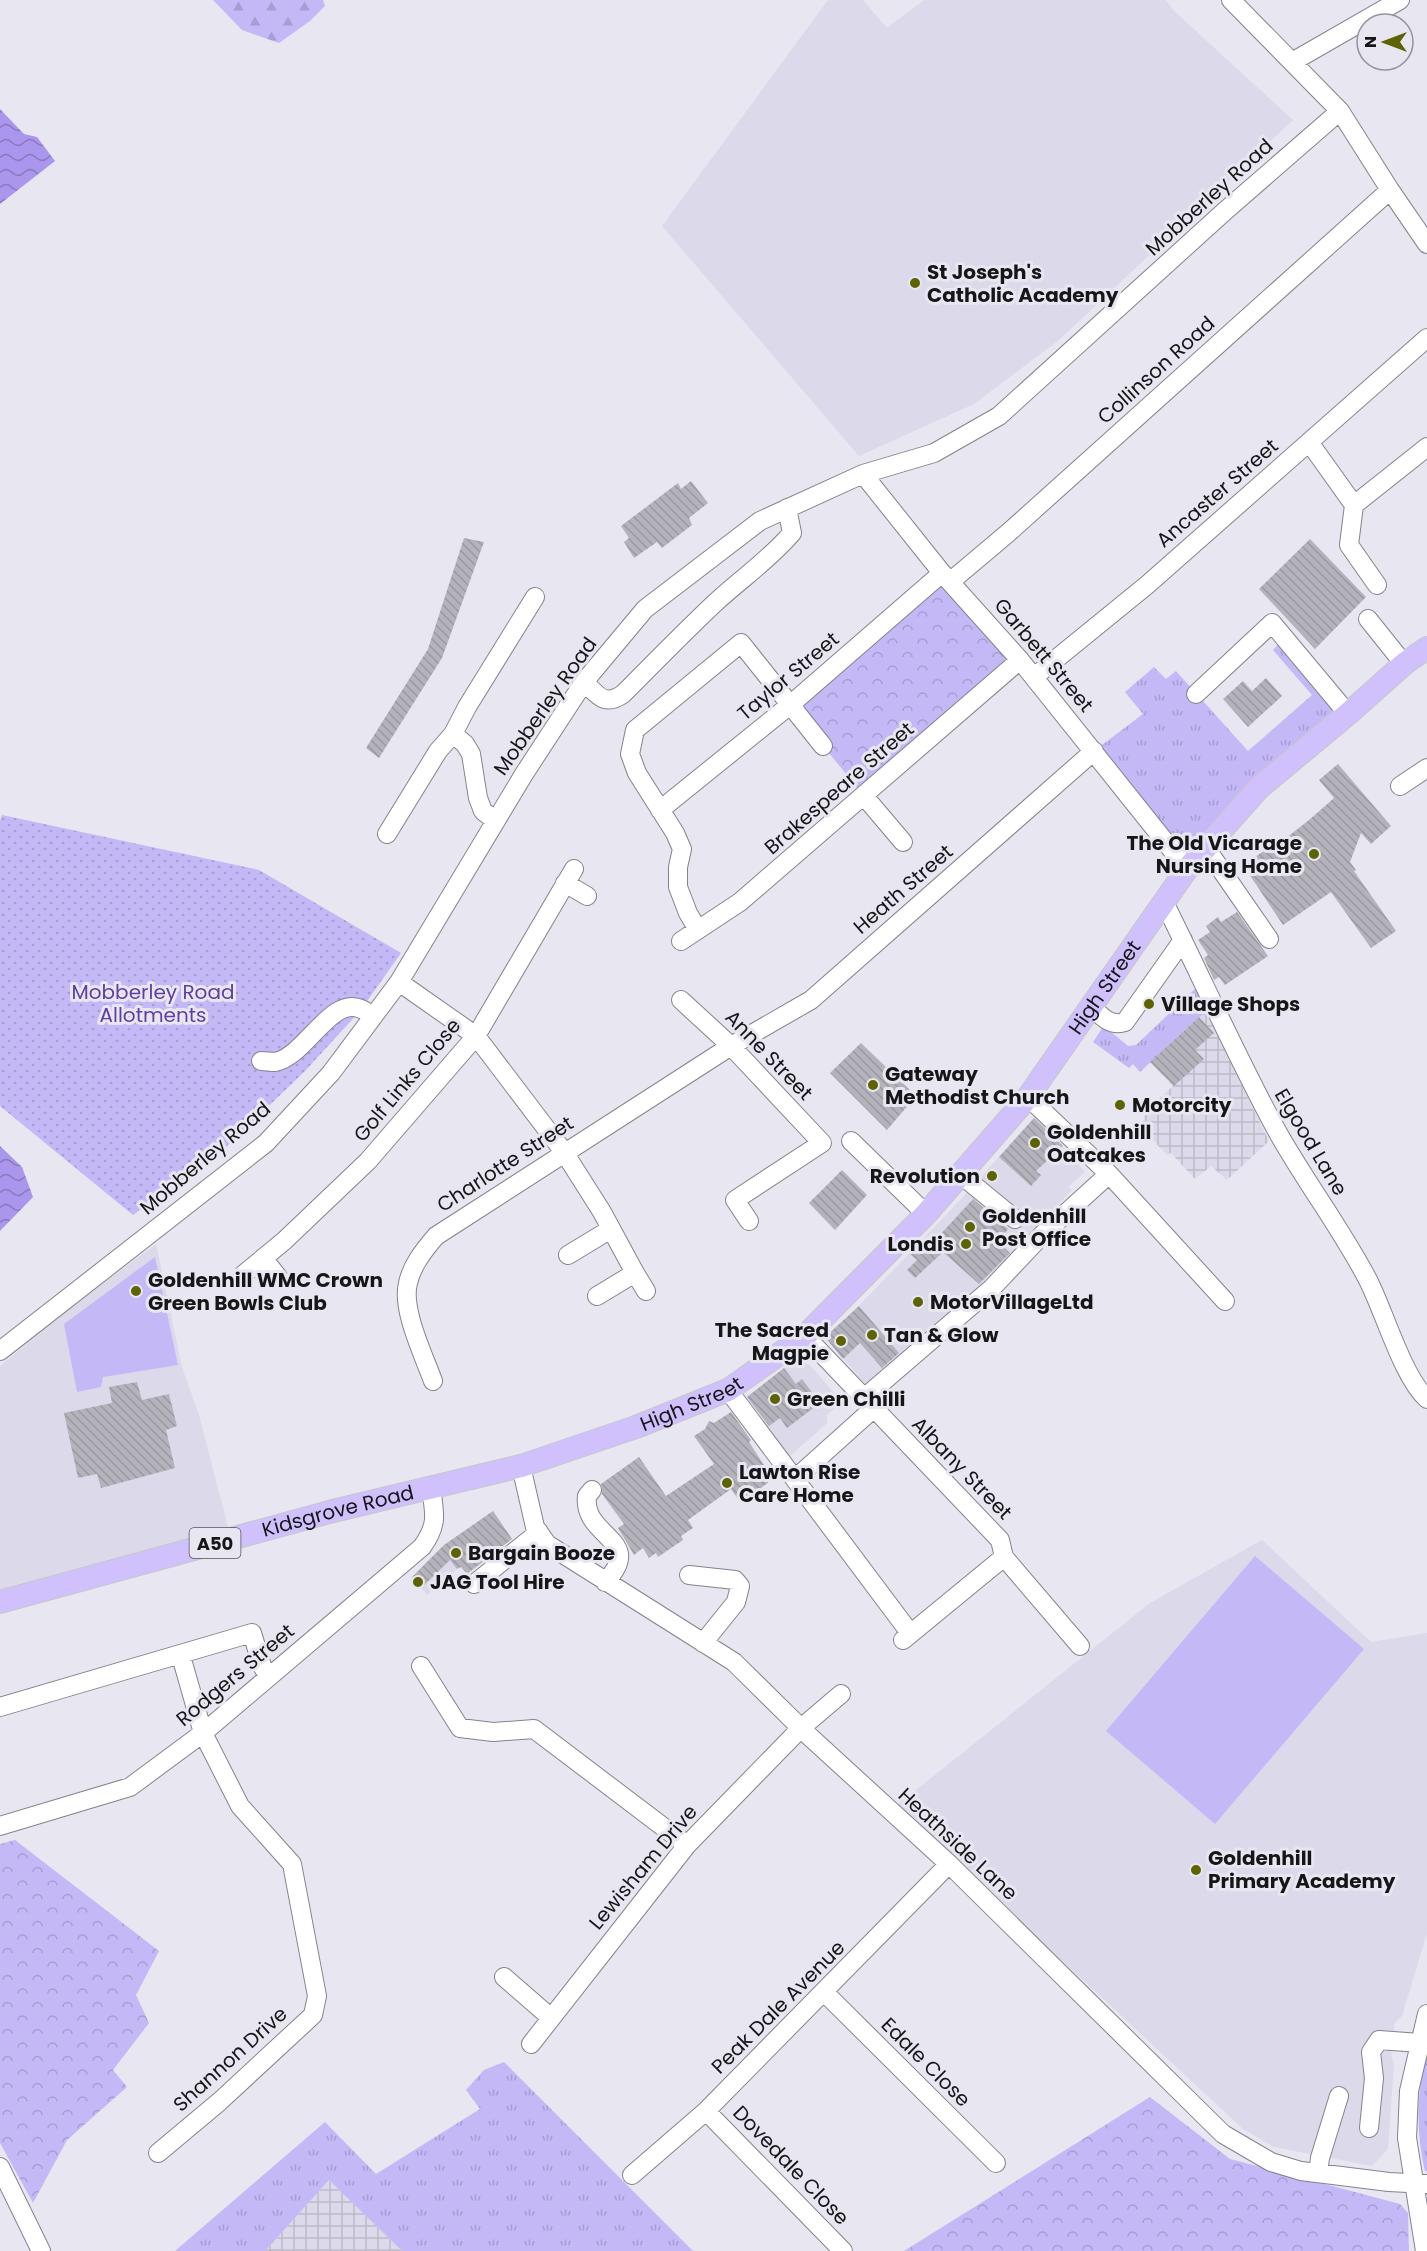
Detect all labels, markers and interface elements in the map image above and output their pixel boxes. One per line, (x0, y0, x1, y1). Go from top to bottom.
north arrow (1355, 12, 1415, 72)
text: N (1359, 36, 1382, 48)
street label: Mobberley Road (1139, 132, 1279, 262)
place label: St Joseph's Catholic Academy (927, 258, 1119, 309)
marker: St Joseph's Catholic Academy (908, 276, 922, 290)
street label: Collinson Road (1091, 310, 1221, 430)
street label: Ancaster Street (1150, 432, 1284, 554)
street label: Garbett Street (988, 592, 1100, 718)
street label: Taylor Street (731, 625, 845, 727)
street label: Mobberley Road (487, 631, 603, 781)
street label: Brakespeare Street (758, 715, 920, 861)
place label: The Old Vicarage Nursing Home (1126, 829, 1302, 880)
street label: Heath Street (847, 838, 959, 940)
marker: The Old Vicarage Nursing Home (1307, 847, 1321, 861)
street label: High Street (1062, 935, 1147, 1040)
park label: Mobberley Road Allotments (72, 978, 234, 1029)
place label: Village Shops (1161, 990, 1300, 1018)
marker: Village Shops (1142, 997, 1156, 1011)
street label: Anne Street (719, 1004, 819, 1106)
street label: Golf Links Close (347, 1012, 467, 1148)
place label: Gateway Methodist Church (885, 1060, 1069, 1111)
marker: Gateway Methodist Church (866, 1078, 880, 1092)
street label: Elgood Lane (1268, 1083, 1354, 1201)
place label: Motorcity (1132, 1091, 1232, 1119)
street label: Mobberley Road (134, 1095, 276, 1221)
marker: Motorcity (1113, 1098, 1127, 1112)
street label: Charlotte Street (431, 1109, 579, 1219)
place label: Goldenhill Oatcakes (1047, 1118, 1151, 1169)
marker: Goldenhill Oatcakes (1028, 1136, 1042, 1150)
place label: Revolution (870, 1162, 980, 1190)
marker: Revolution (985, 1169, 999, 1183)
place label: Goldenhill Post Office (982, 1202, 1091, 1253)
marker: Goldenhill Post Office (963, 1220, 977, 1234)
place label: Londis (888, 1230, 954, 1258)
marker: Londis (959, 1237, 973, 1251)
place label: Goldenhill WMC Crown Green Bowls Club (148, 1266, 383, 1317)
marker: Goldenhill WMC Crown Green Bowls Club (129, 1284, 143, 1298)
place label: MotorVillageLtd (930, 1288, 1094, 1316)
marker: MotorVillageLtd (911, 1295, 925, 1309)
place label: The Sacred Magpie (715, 1316, 829, 1367)
place label: Tan & Glow (884, 1321, 999, 1349)
marker: Tan & Glow (865, 1328, 879, 1342)
marker: The Sacred Magpie (834, 1334, 848, 1348)
street label: High Street (636, 1370, 749, 1438)
place label: Green Chilli (787, 1385, 905, 1413)
marker: Green Chilli (768, 1392, 782, 1406)
street label: Albany Street (906, 1410, 1018, 1526)
place label: Lawton Rise Care Home (739, 1458, 860, 1509)
marker: Lawton Rise Care Home (720, 1476, 734, 1490)
street label: Kidsgrove Road (259, 1478, 417, 1544)
road number: A50 (190, 1528, 240, 1558)
place label: Bargain Booze (468, 1539, 615, 1567)
marker: Bargain Booze (449, 1546, 463, 1560)
place label: JAG Tool Hire (430, 1568, 565, 1596)
marker: JAG Tool Hire (411, 1575, 425, 1589)
street label: Rodgers Street (170, 1617, 300, 1733)
street label: Heathside Lane (892, 1781, 1024, 1907)
street label: Lewisham Drive (582, 1799, 704, 1935)
place label: Goldenhill Primary Academy (1208, 1844, 1396, 1895)
marker: Goldenhill Primary Academy (1189, 1863, 1203, 1877)
street label: Peak Dale Avenue (705, 1934, 851, 2080)
street label: Shannon Drive (167, 2000, 293, 2118)
street label: Edale Close (875, 2011, 977, 2113)
street label: Dovedale Close (727, 2099, 855, 2231)

